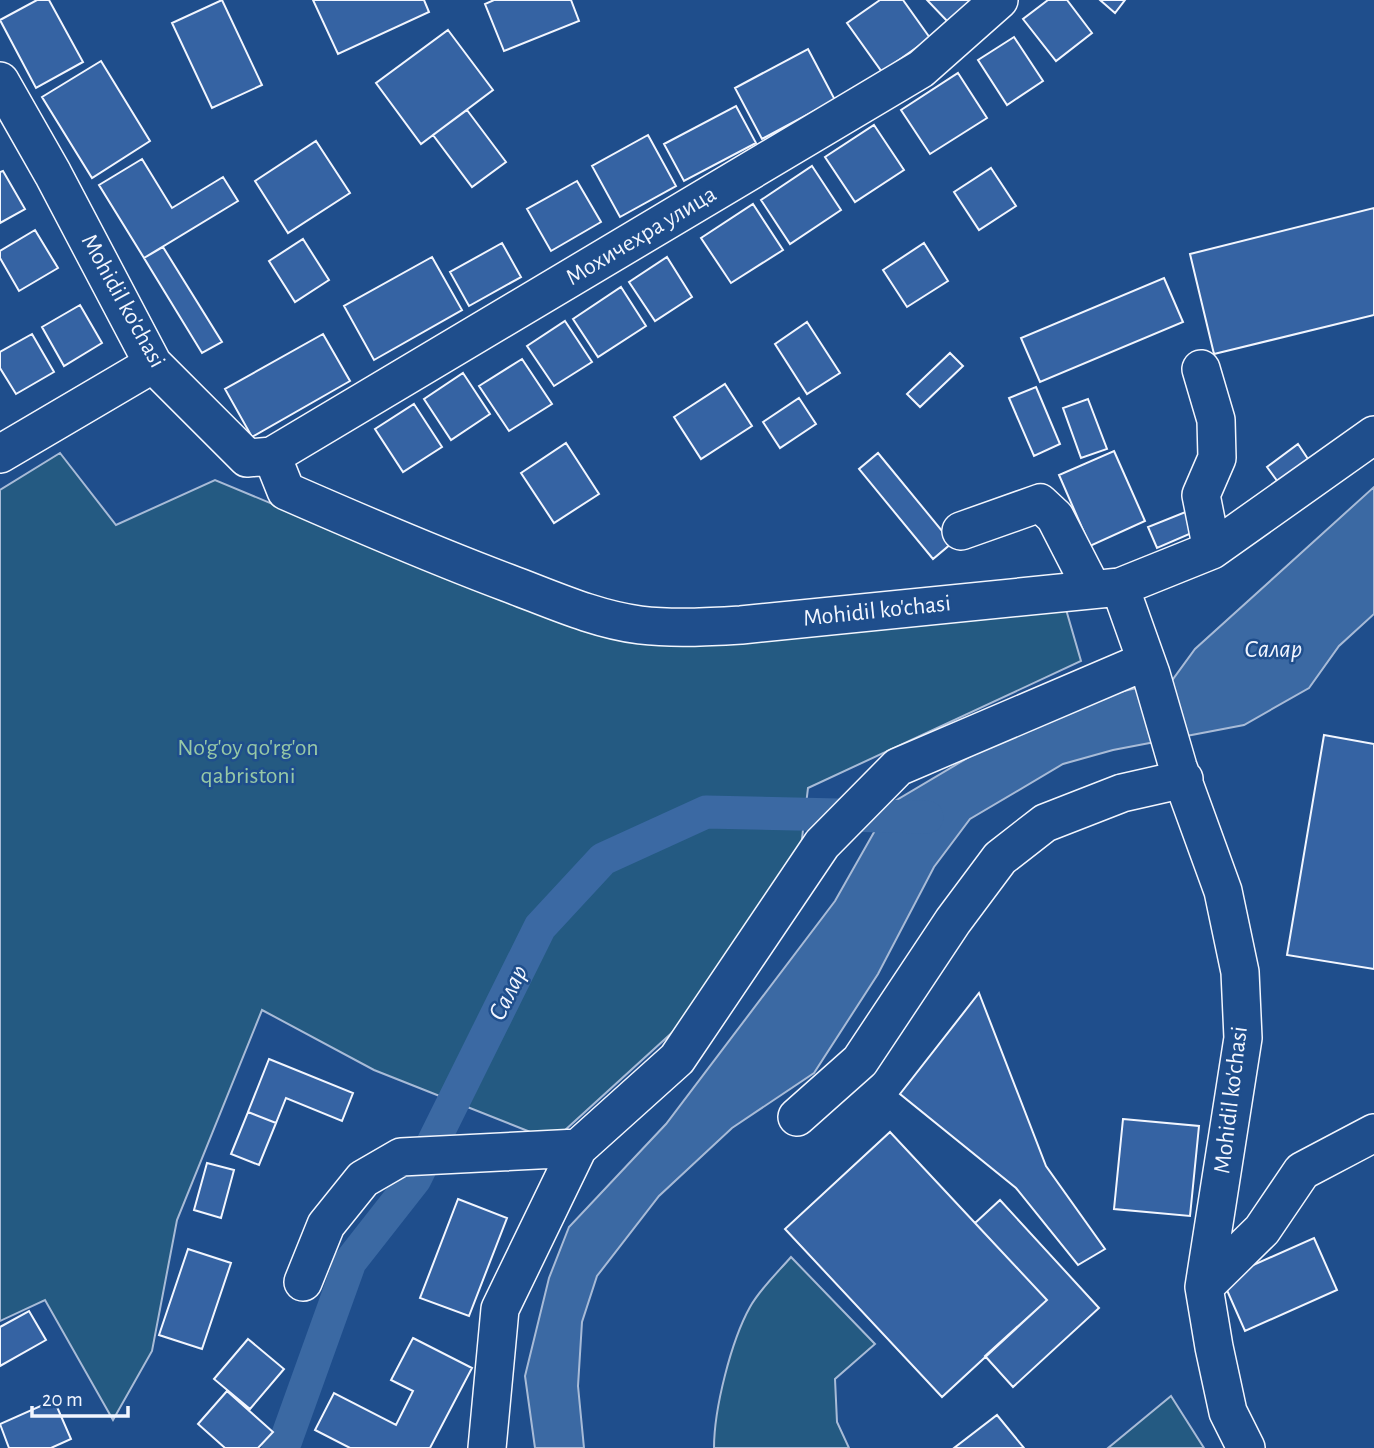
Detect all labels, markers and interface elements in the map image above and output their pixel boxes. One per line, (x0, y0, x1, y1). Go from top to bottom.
street label: Мохичехра улица (562, 182, 720, 290)
street label: Mohidil ko'chasi (77, 230, 169, 372)
street label: Mohidil ko'chasi (802, 591, 952, 631)
water label: Салар (1244, 636, 1302, 662)
park label: No'g'oy qo'rg'on qabristoni (177, 736, 319, 788)
water label: Салар (484, 961, 532, 1025)
street label: Mohidil ko'chasi (1210, 1025, 1252, 1175)
scale bar (32, 1374, 128, 1418)
text: 20 m (42, 1389, 83, 1410)

